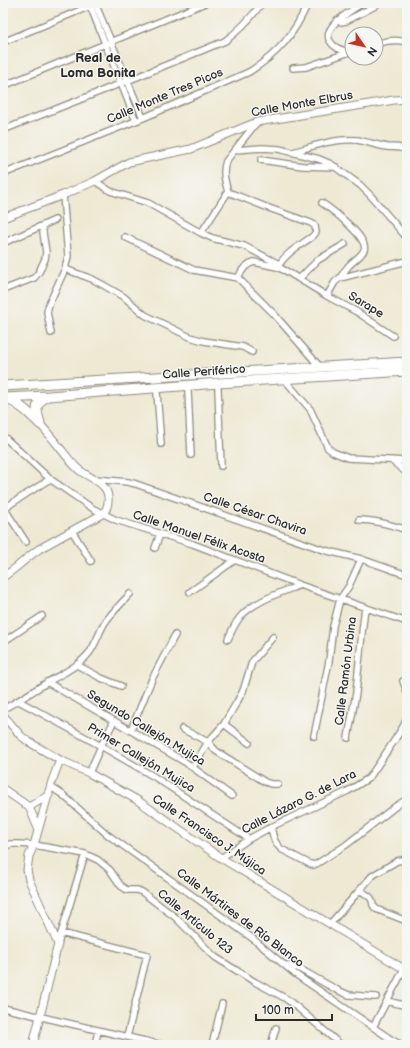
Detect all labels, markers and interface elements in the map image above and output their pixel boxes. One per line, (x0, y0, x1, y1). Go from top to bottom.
north arrow (344, 26, 384, 66)
text: N (364, 44, 380, 58)
district label: Real de Loma Bonita (60, 50, 136, 81)
street label: Calle Monte Tres Picos (105, 65, 225, 127)
street label: Calle Monte Elbrus (250, 88, 354, 120)
street label: Sarape (345, 289, 387, 321)
street label: Calle Periférico (162, 362, 246, 382)
street label: Calle César Chavira (201, 489, 309, 539)
street label: Calle Manuel Félix Acosta (131, 507, 267, 567)
street label: Calle Ramón Urbina (332, 616, 360, 726)
street label: Segundo Callejón Mujica (84, 687, 208, 769)
street label: Primer Callejón Mujica (85, 720, 198, 796)
street label: Calle Lázaro G. de Lara (239, 766, 359, 837)
street label: Calle Francisco J. Mújica (149, 791, 269, 879)
street label: Calle Mártires de Río Blanco (173, 865, 307, 971)
street label: Calle Artículo 123 (154, 886, 236, 958)
scale bar (256, 996, 332, 1022)
text: 100 m (262, 1003, 294, 1018)

